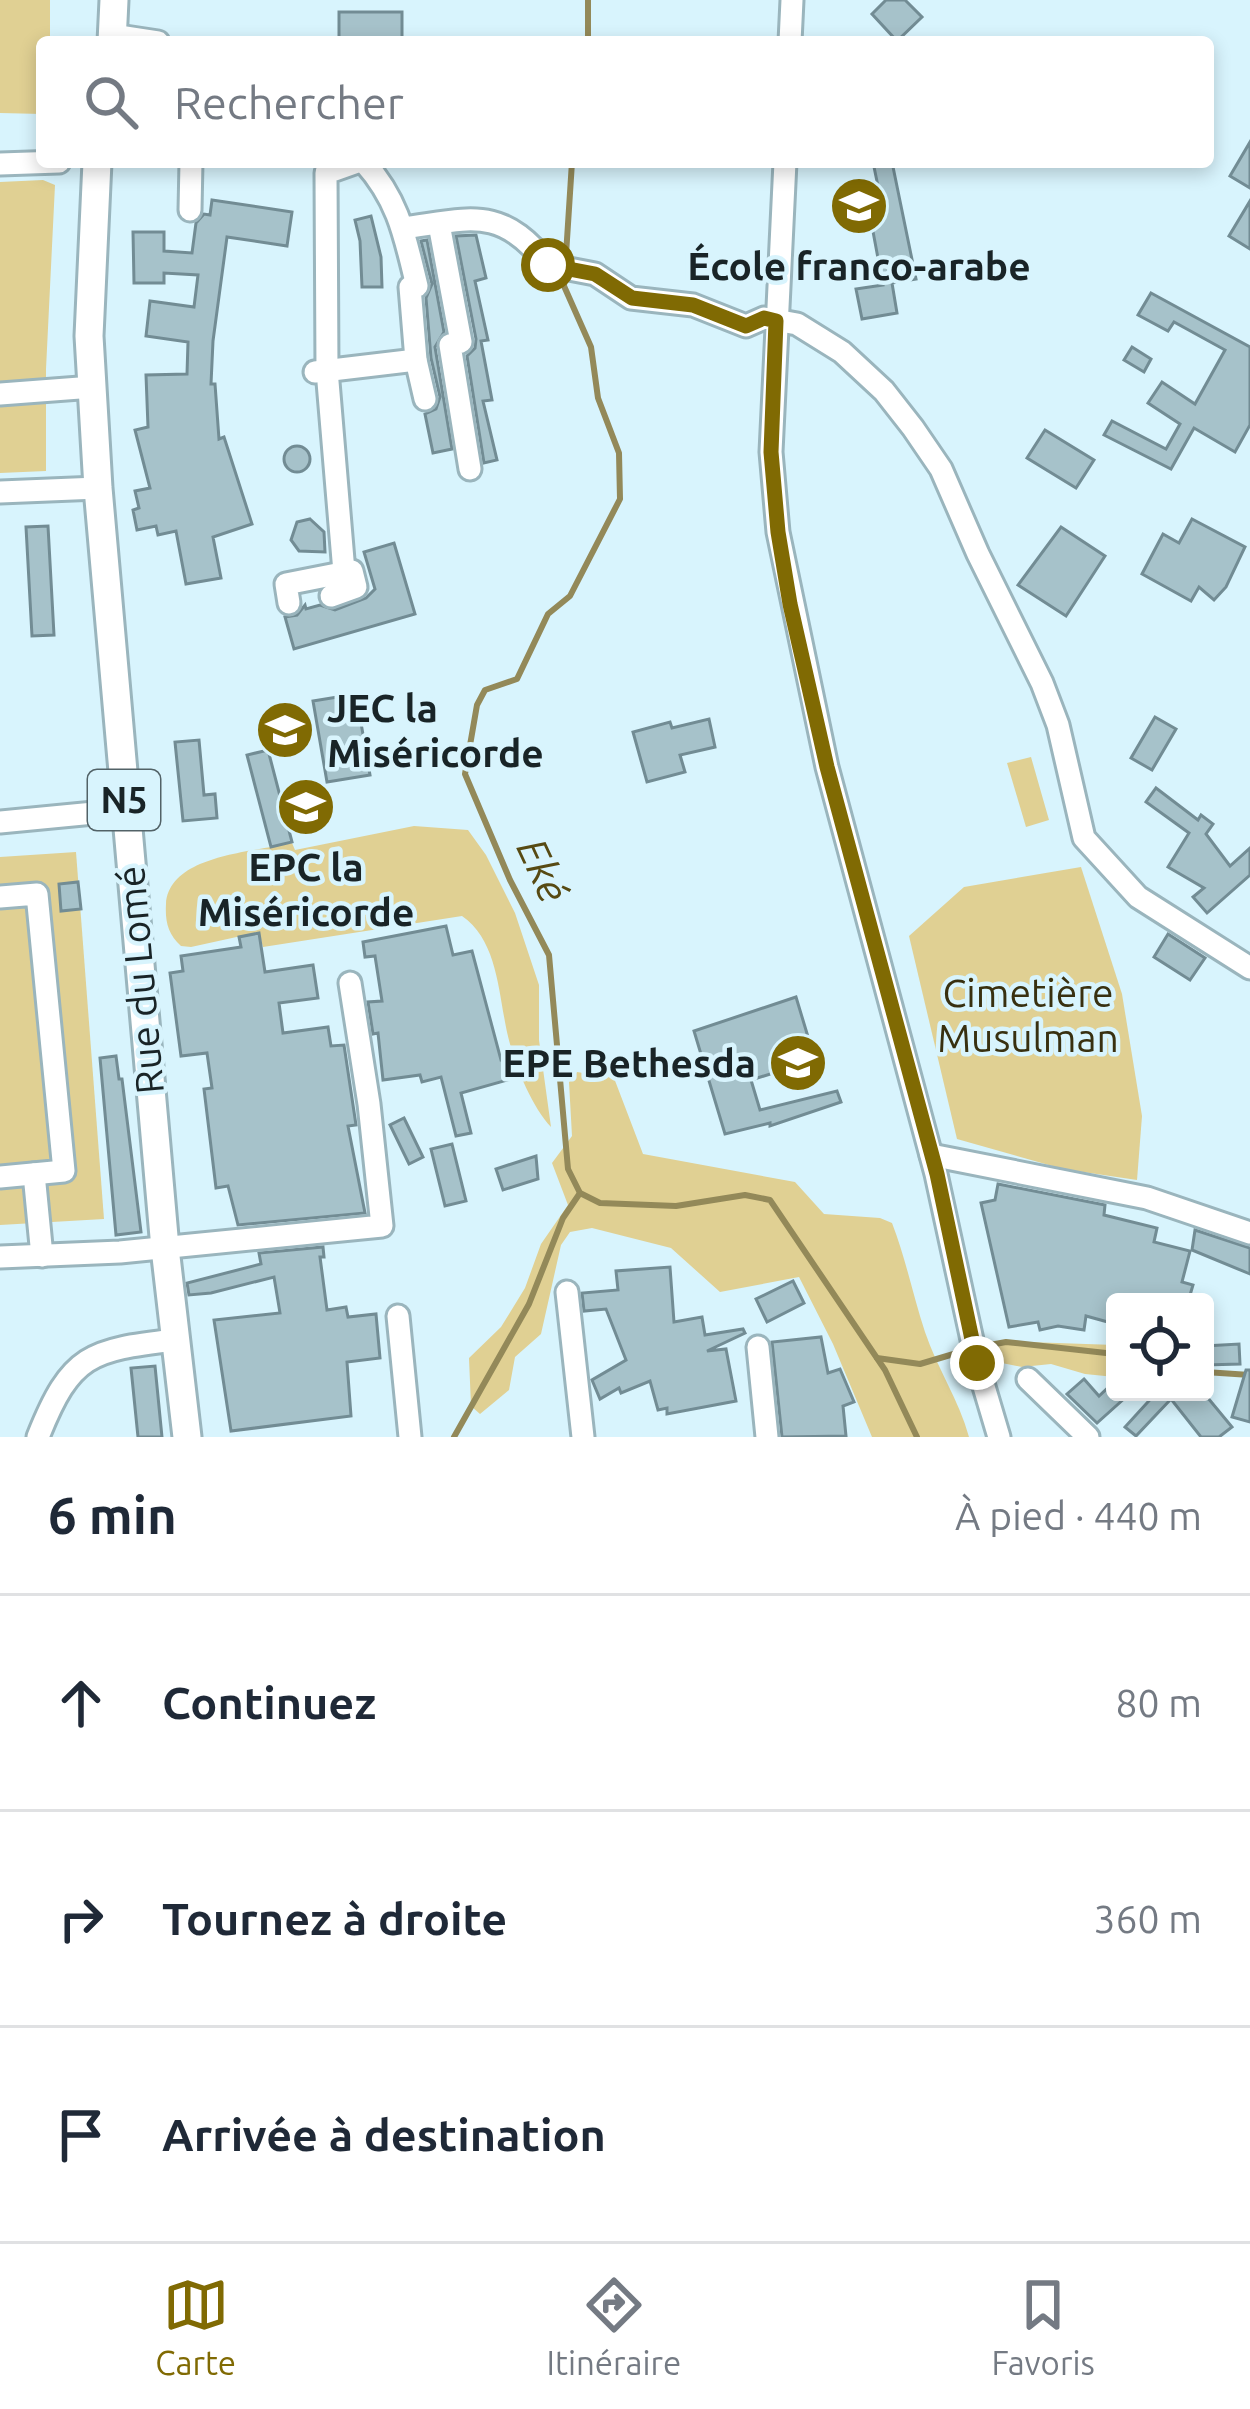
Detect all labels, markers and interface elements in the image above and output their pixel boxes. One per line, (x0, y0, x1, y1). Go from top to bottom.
search box (36, 36, 1214, 168)
icon: search (78, 69, 144, 135)
text: Rechercher (174, 77, 404, 128)
school or university icon: École franco-arabe (828, 175, 890, 237)
route start (521, 238, 575, 292)
place label: École franco-arabe (687, 242, 1031, 287)
place label: JEC la Miséricorde (327, 686, 544, 774)
school or university icon: JEC la Miséricorde (254, 699, 316, 761)
road number: N5 (88, 770, 160, 830)
school or university icon: EPC la Miséricorde (275, 776, 337, 838)
water label: Eké (509, 831, 578, 909)
place label: EPC la Miséricorde (198, 845, 414, 933)
street label: Rue du Lomé (108, 864, 171, 1096)
park label: Cimetière Musulman (937, 971, 1119, 1059)
school or university icon: EPE Bethesda (767, 1032, 829, 1094)
place label: EPE Bethesda (502, 1041, 756, 1084)
map controls (1106, 1293, 1214, 1401)
button: locate (1106, 1293, 1214, 1401)
route end (950, 1336, 1004, 1390)
text: 6 min (48, 1486, 177, 1544)
text: À pied · 440 m (955, 1494, 1202, 1537)
icon: ahead (48, 1670, 114, 1736)
text: Continuez (162, 1677, 376, 1728)
text: 80 m (1115, 1681, 1202, 1724)
icon: right (48, 1886, 114, 1952)
text: Tournez à droite (162, 1893, 507, 1944)
text: 360 m (1093, 1897, 1202, 1940)
icon: arrive (48, 2102, 114, 2168)
text: Arrivée à destination (162, 2109, 606, 2160)
tab: Carte (155, 2272, 236, 2381)
tab: Itinéraire (546, 2272, 681, 2381)
tab: Favoris (992, 2272, 1095, 2381)

